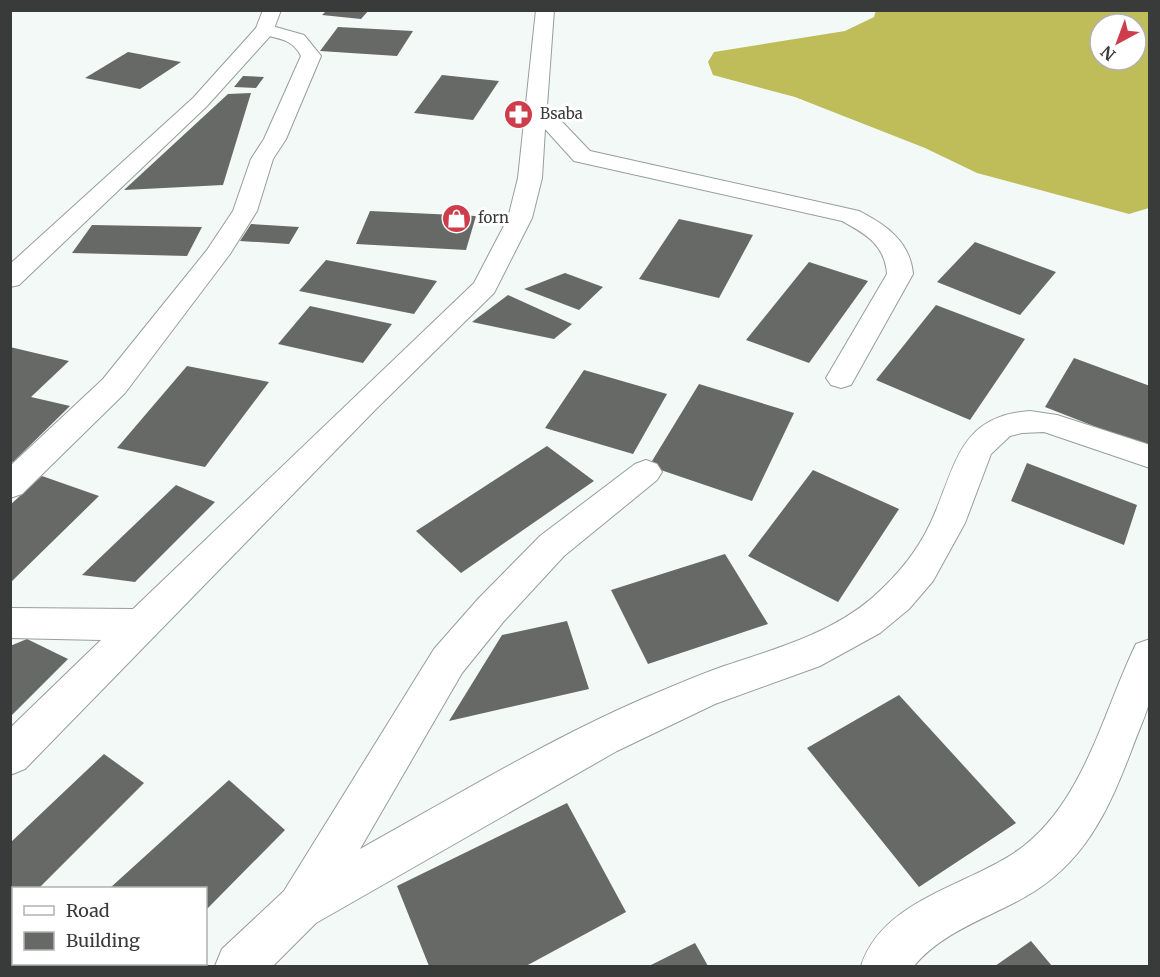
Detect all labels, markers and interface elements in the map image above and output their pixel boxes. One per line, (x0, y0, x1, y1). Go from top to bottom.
north arrow (1088, 12, 1148, 72)
text: N (1097, 41, 1119, 65)
pharmacy icon: Bsaba (503, 98, 535, 130)
place label: Bsaba (540, 104, 583, 123)
shop icon: forn (441, 202, 473, 234)
place label: forn (478, 208, 509, 227)
legend (12, 887, 207, 965)
text: Road (66, 899, 110, 922)
text: Building (66, 929, 140, 952)

